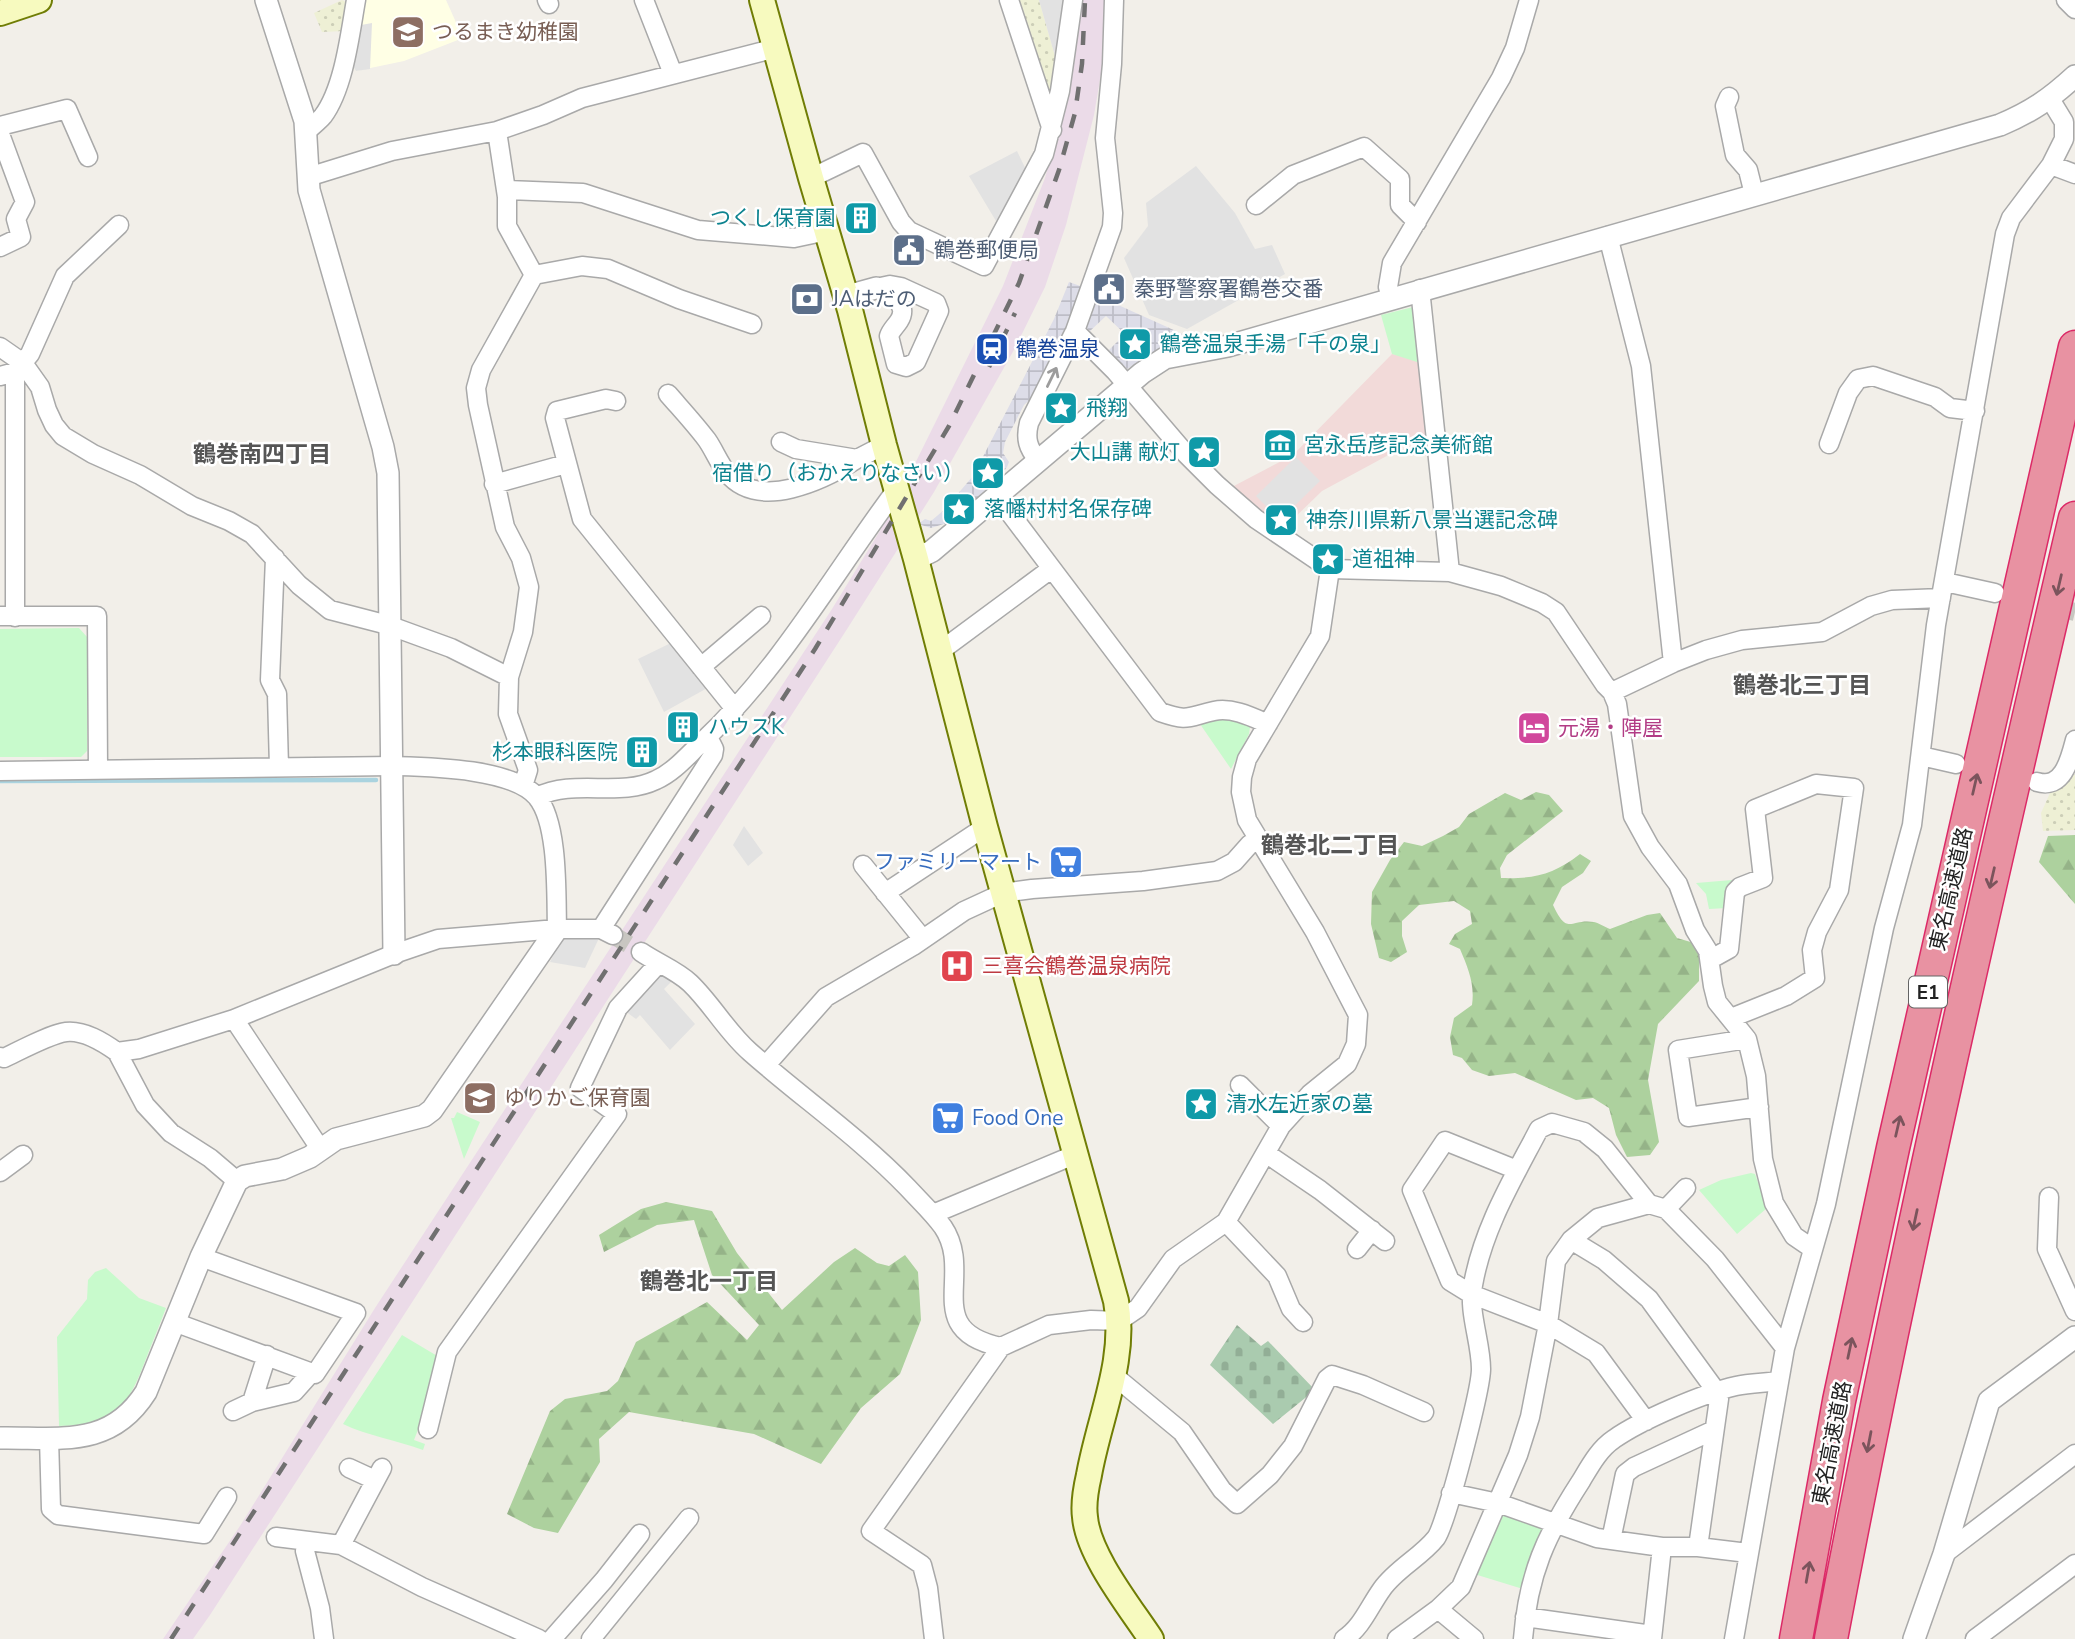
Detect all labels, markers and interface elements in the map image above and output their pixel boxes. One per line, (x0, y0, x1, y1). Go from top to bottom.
school or university icon: つるまき幼稚園 (389, 13, 427, 51)
place label: つるまき幼稚園 (432, 18, 579, 46)
building icon: つくし保育園 (842, 199, 880, 237)
place label: つくし保育園 (710, 204, 836, 232)
public building icon: 鶴巻郵便局 (890, 231, 928, 269)
place label: 鶴巻郵便局 (934, 236, 1039, 264)
public building icon: 秦野警察署鶴巻交番 (1090, 270, 1128, 308)
place label: 秦野警察署鶴巻交番 (1134, 275, 1323, 303)
bank icon: JAはだの (788, 280, 826, 318)
place label: JAはだの (831, 285, 917, 313)
place icon: 鶴巻温泉手湯「千の泉」 (1116, 325, 1154, 363)
station icon: 鶴巻温泉 (973, 330, 1011, 368)
place label: 鶴巻温泉手湯「千の泉」 (1160, 330, 1391, 358)
place label: 鶴巻温泉 (1016, 335, 1100, 363)
one-way arrow (1046, 367, 1060, 388)
place icon: 飛翔 (1042, 389, 1080, 427)
place label: 飛翔 (1086, 394, 1128, 422)
museum icon: 宮永岳彦記念美術館 (1261, 426, 1299, 464)
place label: 宮永岳彦記念美術館 (1304, 431, 1493, 459)
place icon: 大山講 献灯 (1185, 433, 1223, 471)
place label: 大山講 献灯 (1070, 438, 1180, 466)
district label: 鶴巻南四丁目 (193, 439, 331, 470)
place icon: 宿借り（おかえりなさい） (969, 454, 1007, 492)
place label: 宿借り（おかえりなさい） (712, 459, 964, 487)
place icon: 落幡村村名保存碑 (940, 490, 978, 528)
place label: 落幡村村名保存碑 (984, 495, 1152, 523)
place icon: 神奈川県新八景当選記念碑 (1262, 501, 1300, 539)
place label: 神奈川県新八景当選記念碑 (1306, 506, 1558, 534)
place icon: 道祖神 (1309, 540, 1347, 578)
place label: 道祖神 (1352, 545, 1415, 573)
one-way arrow (2052, 573, 2066, 596)
district label: 鶴巻北三丁目 (1733, 670, 1871, 701)
building icon: ハウスK (664, 708, 702, 746)
hotel icon: 元湯・陣屋 (1515, 709, 1553, 747)
place label: ハウスK (708, 713, 785, 741)
place label: 元湯・陣屋 (1558, 714, 1663, 742)
building icon: 杉本眼科医院 (623, 733, 661, 771)
place label: 杉本眼科医院 (492, 738, 618, 766)
one-way arrow (1969, 773, 1982, 796)
street label: 東名高速道路 (1923, 824, 1979, 954)
district label: 鶴巻北二丁目 (1261, 830, 1399, 861)
supermarket icon: ファミリーマート (1047, 843, 1085, 881)
place label: ファミリーマート (874, 848, 1042, 876)
one-way arrow (1984, 866, 1998, 889)
hospital icon: 三喜会鶴巻温泉病院 (938, 947, 976, 985)
place label: 三喜会鶴巻温泉病院 (982, 952, 1171, 980)
road number: E1 (1909, 976, 1947, 1008)
school or university icon: ゆりかご保育園 (461, 1079, 499, 1117)
place label: ゆりかご保育園 (504, 1084, 651, 1112)
place icon: 清水左近家の墓 (1182, 1085, 1220, 1123)
place label: 清水左近家の墓 (1226, 1090, 1373, 1118)
supermarket icon: Food One (929, 1099, 967, 1137)
place label: Food One (972, 1104, 1063, 1132)
one-way arrow (1892, 1115, 1906, 1138)
one-way arrow (1908, 1208, 1922, 1231)
district label: 鶴巻北一丁目 (640, 1266, 778, 1297)
one-way arrow (1844, 1337, 1858, 1360)
street label: 東名高速道路 (1806, 1378, 1858, 1508)
one-way arrow (1861, 1430, 1875, 1453)
one-way arrow (1802, 1561, 1815, 1584)

